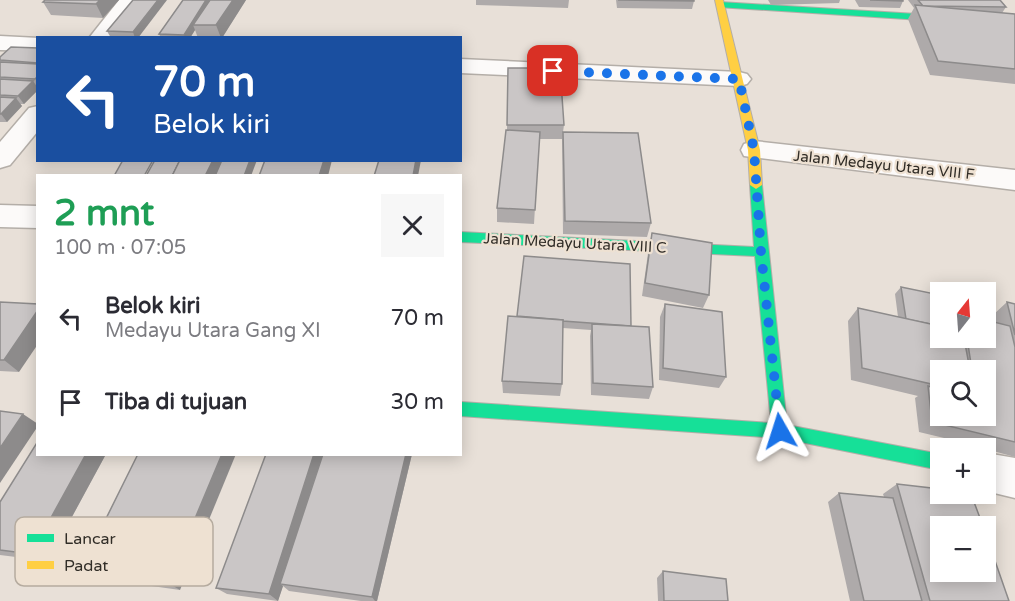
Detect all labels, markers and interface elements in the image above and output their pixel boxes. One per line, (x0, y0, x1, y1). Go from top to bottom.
pin (527, 45, 578, 96)
icon: arrive (536, 54, 569, 87)
text: 70 m (153, 57, 255, 108)
icon: left (54, 60, 132, 138)
text: Belok kiri (153, 108, 270, 141)
street label: Jalan Medayu Utara VIII F (793, 147, 975, 183)
text: 2 mnt (54, 192, 154, 235)
button: close (381, 194, 444, 257)
street label: Jalan Medayu Utara VIII C (483, 229, 667, 257)
text: 100 m · 07:05 (54, 236, 186, 260)
north arrow (930, 282, 996, 348)
map controls (930, 282, 996, 582)
text: Belok kiri (105, 293, 201, 319)
icon: left (54, 302, 87, 335)
text: 70 m (390, 305, 444, 331)
text: Medayu Utara Gang XI (105, 319, 321, 343)
button: search (930, 360, 996, 426)
icon: arrive (54, 386, 87, 419)
text: Tiba di tujuan (105, 389, 247, 415)
text: 30 m (390, 389, 444, 415)
position arrow (748, 399, 812, 463)
button: + (930, 438, 996, 504)
button: − (930, 516, 996, 582)
legend (15, 517, 213, 586)
text: Lancar (64, 529, 116, 549)
text: Padat (64, 556, 108, 576)

